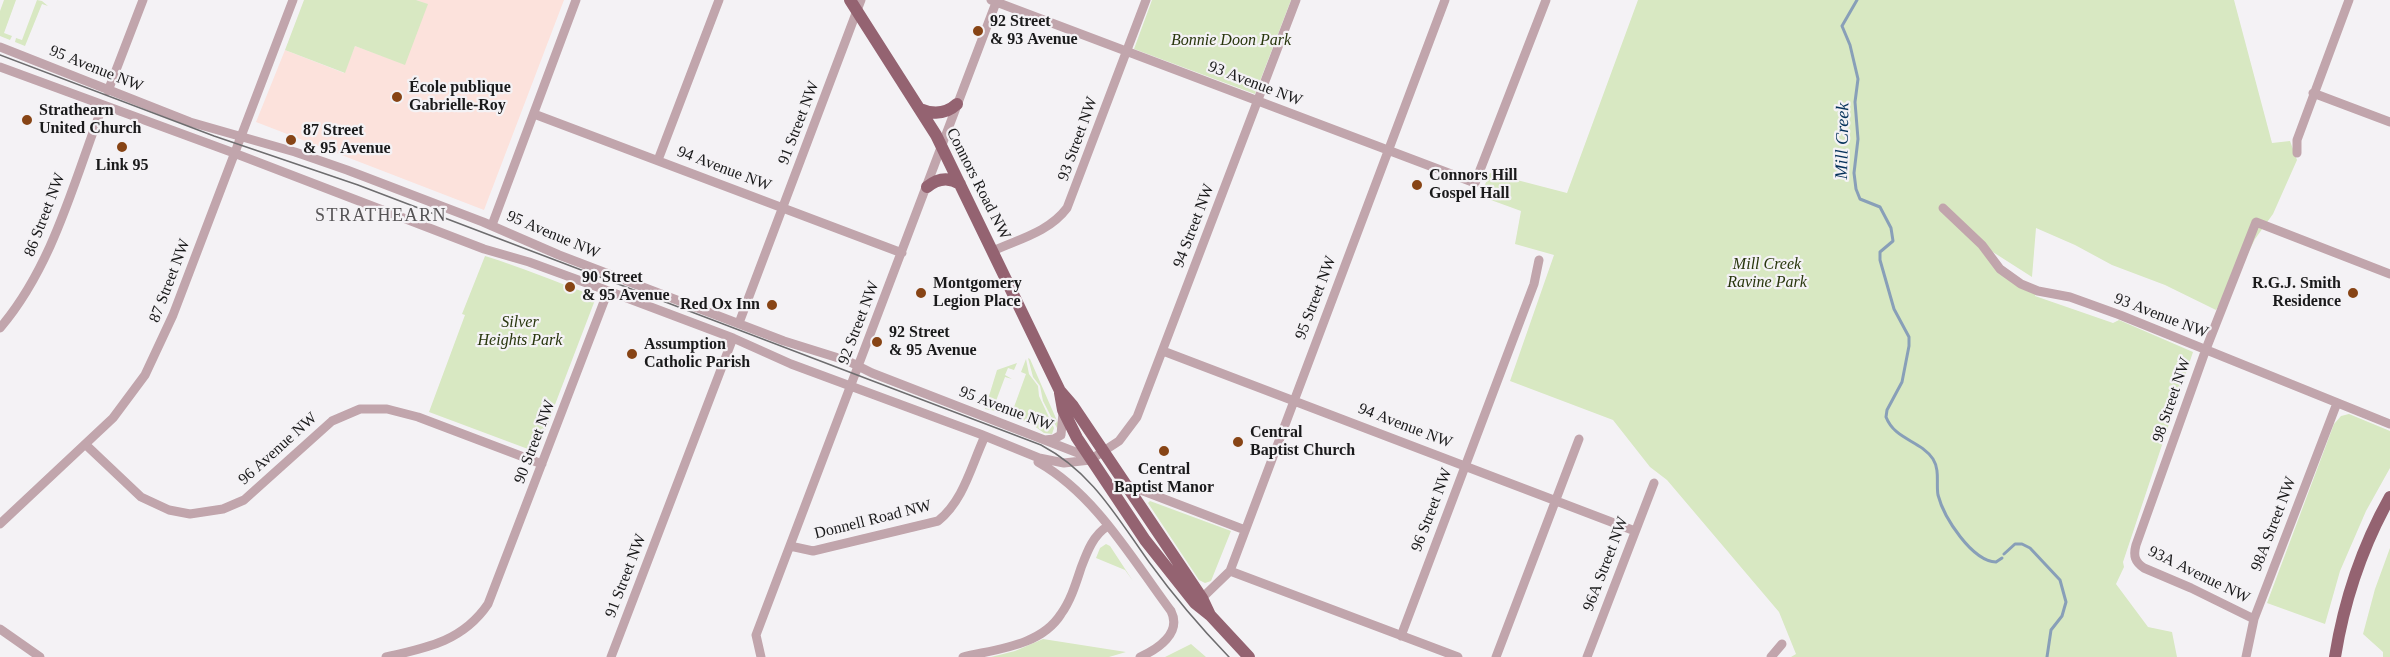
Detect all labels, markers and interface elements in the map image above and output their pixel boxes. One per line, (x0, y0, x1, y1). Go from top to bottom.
place label: 92 Street & 93 Avenue (990, 12, 1078, 50)
marker: 92 Street & 93 Avenue (971, 24, 985, 38)
park label: Bonnie Doon Park (1171, 31, 1291, 51)
street label: 95 Avenue NW (46, 42, 146, 96)
street label: 93 Avenue NW (1205, 57, 1305, 111)
place label: École publique Gabrielle-Roy (409, 78, 511, 116)
street label: 91 Street NW (774, 78, 824, 168)
marker: École publique Gabrielle-Roy (390, 90, 404, 104)
street label: 93 Street NW (1054, 94, 1102, 184)
place label: Strathearn United Church (39, 101, 141, 139)
water label: Mill Creek (1832, 102, 1854, 180)
marker: Strathearn United Church (20, 113, 34, 127)
place label: 87 Street & 95 Avenue (303, 121, 391, 159)
street label: Connors Road NW (942, 125, 1014, 243)
marker: 87 Street & 95 Avenue (284, 133, 298, 147)
marker: Link 95 (115, 140, 129, 154)
street label: 94 Avenue NW (674, 142, 774, 196)
place label: Link 95 (96, 156, 148, 176)
place label: Connors Hill Gospel Hall (1429, 166, 1517, 204)
street label: 86 Street NW (20, 170, 70, 260)
marker: Connors Hill Gospel Hall (1410, 178, 1424, 192)
street label: 94 Street NW (1169, 181, 1219, 271)
district label: STRATHEARN (315, 205, 447, 227)
street label: 95 Avenue NW (504, 207, 602, 263)
street label: 87 Street NW (145, 236, 195, 326)
street label: 95 Street NW (1291, 253, 1341, 343)
park label: Mill Creek Ravine Park (1727, 255, 1807, 293)
place label: 90 Street & 95 Avenue (582, 268, 670, 306)
place label: Montgomery Legion Place (933, 274, 1022, 312)
place label: R.G.J. Smith Residence (2252, 274, 2341, 312)
street label: 92 Street NW (834, 278, 884, 368)
marker: 90 Street & 95 Avenue (563, 280, 577, 294)
marker: Montgomery Legion Place (914, 286, 928, 300)
marker: R.G.J. Smith Residence (2346, 286, 2360, 300)
street label: 93 Avenue NW (2111, 289, 2211, 343)
place label: Red Ox Inn (680, 295, 760, 315)
marker: Red Ox Inn (765, 298, 779, 312)
park label: Silver Heights Park (478, 313, 562, 351)
place label: 92 Street & 95 Avenue (889, 323, 977, 361)
place label: Assumption Catholic Parish (644, 335, 750, 373)
marker: 92 Street & 95 Avenue (870, 335, 884, 349)
marker: Assumption Catholic Parish (625, 347, 639, 361)
street label: 98 Street NW (2149, 355, 2195, 445)
street label: 95 Avenue NW (956, 382, 1056, 436)
street label: 90 Street NW (510, 397, 560, 487)
street label: 94 Avenue NW (1355, 399, 1455, 453)
street label: 96 Avenue NW (235, 409, 321, 489)
place label: Central Baptist Church (1250, 423, 1355, 461)
marker: Central Baptist Church (1231, 435, 1245, 449)
marker: Central Baptist Manor (1157, 444, 1171, 458)
place label: Central Baptist Manor (1114, 460, 1214, 498)
street label: 96 Street NW (1407, 465, 1457, 555)
street label: 98A Street NW (2247, 474, 2301, 574)
street label: Donnell Road NW (812, 496, 934, 544)
street label: 96A Street NW (1579, 514, 1633, 614)
street label: 91 Street NW (601, 531, 651, 621)
street label: 93A Avenue NW (2145, 542, 2253, 608)

